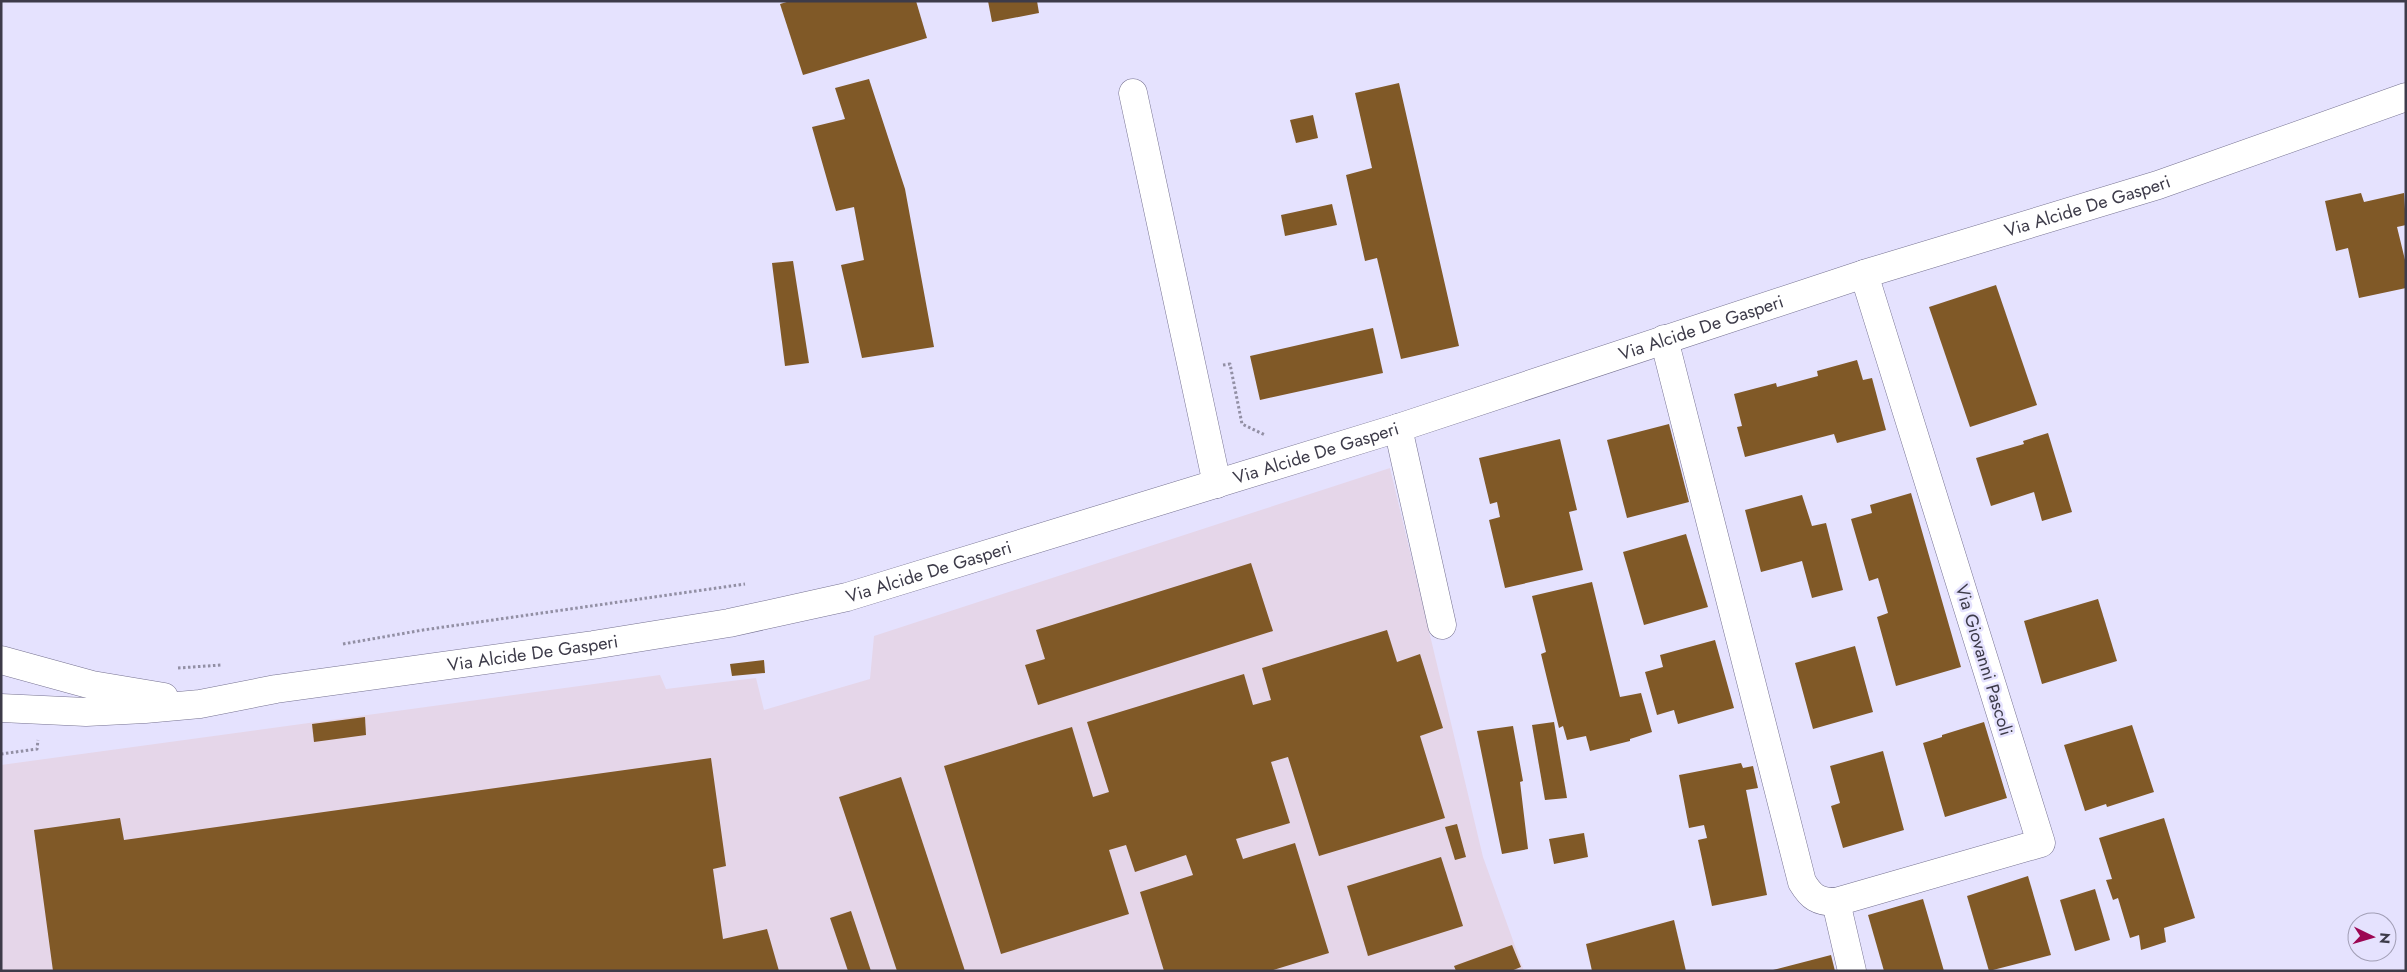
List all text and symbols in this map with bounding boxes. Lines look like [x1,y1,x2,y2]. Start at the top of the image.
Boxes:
street label: Via Alcide De Gasperi [2001,169,2174,244]
street label: Via Alcide De Gasperi [1615,288,1787,367]
street label: Via Alcide De Gasperi [1230,415,1402,491]
street label: Via Alcide De Gasperi [843,534,1015,610]
street label: Via Giovanni Pascoli [1949,581,2019,739]
street label: Via Alcide De Gasperi [446,628,620,678]
north arrow [2347,912,2397,962]
text: N [2375,932,2395,945]

